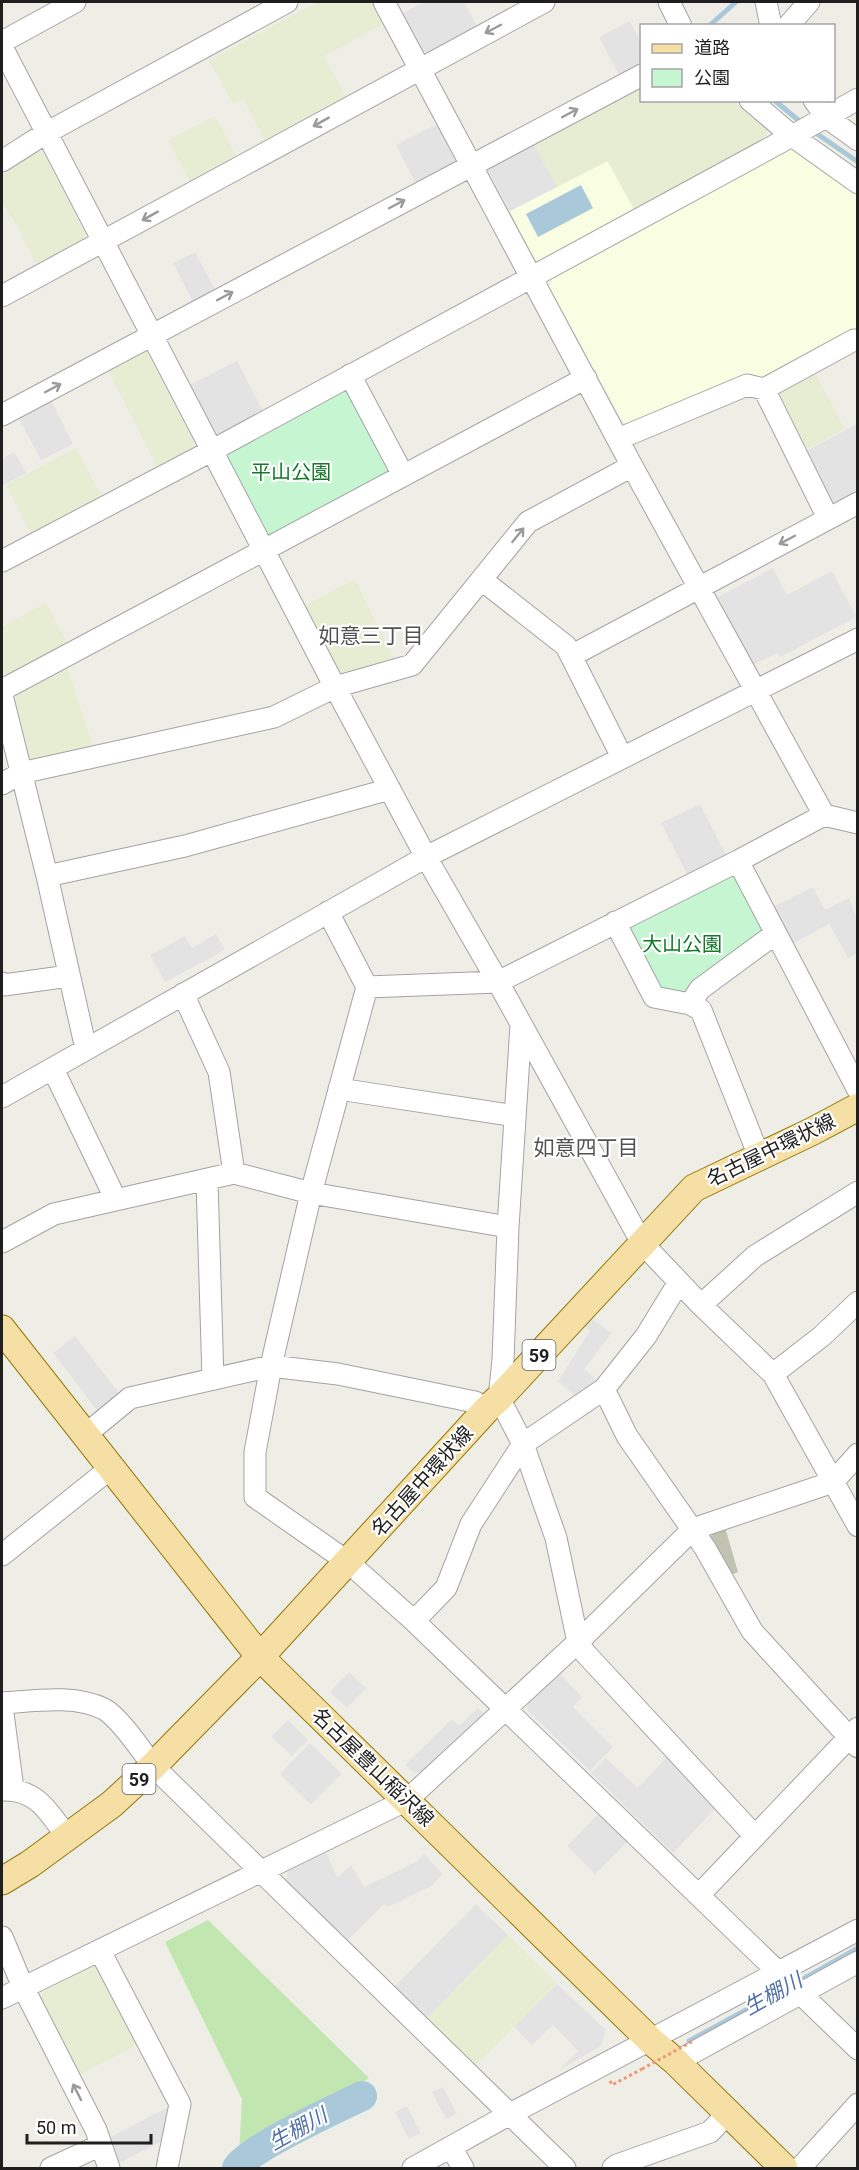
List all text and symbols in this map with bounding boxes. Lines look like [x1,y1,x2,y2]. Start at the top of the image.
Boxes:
one-way arrow [484,24,502,35]
legend [640,24,835,102]
text: 道路 [694,37,730,58]
text: 公園 [694,67,730,88]
one-way arrow [560,107,578,118]
one-way arrow [313,116,330,128]
one-way arrow [388,198,406,209]
one-way arrow [142,210,159,222]
one-way arrow [216,290,233,302]
one-way arrow [44,382,61,394]
park label: 平山公園 [251,460,331,484]
one-way arrow [511,527,524,543]
one-way arrow [779,535,797,546]
district label: 如意三丁目 [319,624,424,648]
park label: 大山公園 [642,932,722,956]
street label: 名古屋中環状線 [703,1109,839,1191]
district label: 如意四丁目 [534,1136,639,1160]
road number: 59 [522,1340,556,1370]
street label: 名古屋中環状線 [366,1421,478,1541]
street label: 名古屋豊山稲沢線 [307,1703,439,1831]
road number: 59 [122,1764,156,1794]
water label: 生棚川 [740,1967,808,2020]
one-way arrow [70,2083,82,2101]
water label: 生棚川 [265,2102,333,2155]
scale bar [27,2107,152,2145]
text: 50 m [36,2117,76,2138]

